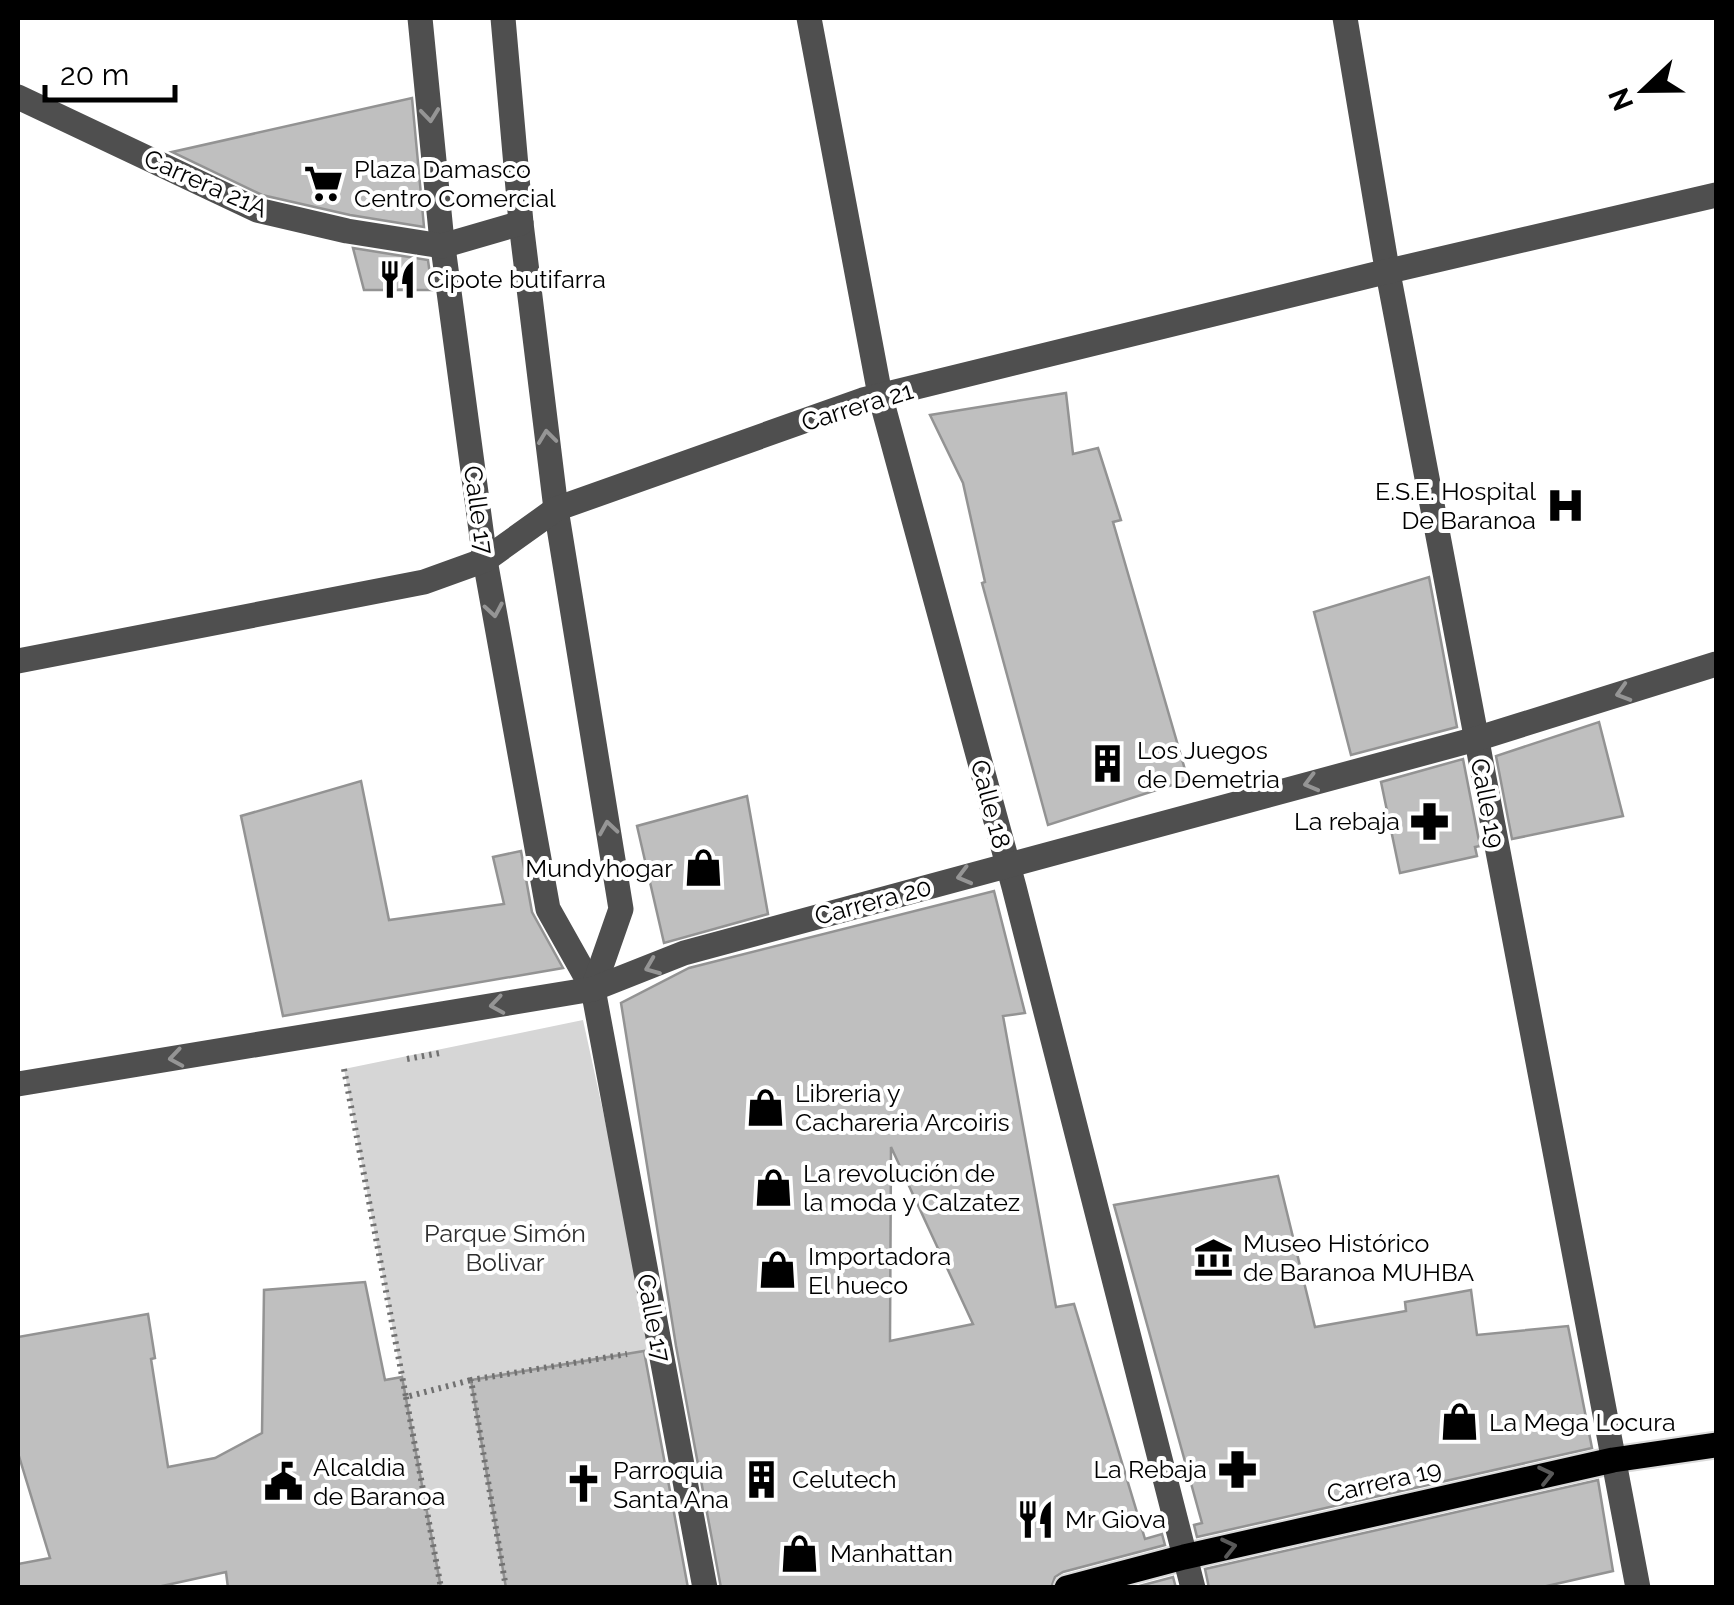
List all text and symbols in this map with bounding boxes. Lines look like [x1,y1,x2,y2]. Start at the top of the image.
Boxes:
scale bar [45,40,175,102]
north arrow [1594,40,1694,140]
text: 20 m [60,57,129,92]
text: N [1602,83,1641,115]
one-way arrow [418,107,440,123]
street label: Carrera 21A [140,142,272,224]
place label: Plaza Damasco Centro Comercial [354,154,556,213]
supermarket icon: Plaza Damasco Centro Comercial [303,162,345,204]
restaurant icon: Cipote butifarra [376,258,418,300]
place label: Cipote butifarra [427,264,606,294]
street label: Carrera 21 [798,375,917,437]
one-way arrow [537,429,558,445]
street label: Calle 17 [458,464,500,557]
place label: E.S.E. Hospital De Baranoa [1375,476,1536,535]
hospital icon: E.S.E. Hospital De Baranoa [1545,484,1587,526]
one-way arrow [483,601,504,618]
one-way arrow [1616,681,1633,702]
place label: Los Juegos de Demetria [1137,735,1280,794]
building icon: Los Juegos de Demetria [1086,743,1128,785]
street label: Calle 18 [965,756,1017,852]
street label: Calle 19 [1465,756,1511,850]
one-way arrow [1303,771,1320,792]
pharmacy icon: La rebaja [1409,800,1451,842]
place label: La rebaja [1294,806,1400,836]
one-way arrow [598,819,619,836]
shop icon: Mundyhogar [682,847,724,889]
place label: Mundyhogar [525,853,673,883]
one-way arrow [955,865,973,886]
street label: Carrera 20 [811,871,935,931]
one-way arrow [644,955,661,975]
one-way arrow [489,994,505,1015]
one-way arrow [168,1047,184,1068]
place label: Libreria y Cachareria Arcoiris [795,1078,1010,1137]
shop icon: Libreria y Cachareria Arcoiris [744,1086,786,1128]
place label: La revolución de la moda y Calzatez [803,1158,1020,1217]
shop icon: La revolución de la moda y Calzatez [752,1166,794,1208]
park label: Parque Simón Bolivar [424,1218,586,1277]
place label: Museo Histórico de Baranoa MUHBA [1243,1228,1474,1287]
museum icon: Museo Histórico de Baranoa MUHBA [1192,1236,1234,1278]
place label: Importadora El hueco [808,1241,951,1300]
shop icon: Importadora El hueco [757,1249,799,1291]
street label: Calle 17 [631,1271,677,1365]
shop icon: La Mega Locura [1438,1401,1480,1443]
place label: La Mega Locura [1489,1407,1676,1437]
pharmacy icon: La Rebaja [1216,1448,1258,1490]
place label: Alcaldia de Baranoa [313,1452,445,1511]
street label: Carrera 19 [1324,1453,1444,1509]
place label: La Rebaja [1094,1454,1207,1484]
place label: Parroquia Santa Ana [613,1455,729,1514]
building icon: Celutech [741,1458,783,1500]
public building icon: Alcaldia de Baranoa [262,1460,304,1502]
church icon: Parroquia Santa Ana [562,1463,604,1505]
place label: Celutech [792,1464,897,1494]
one-way arrow [1538,1466,1555,1487]
restaurant icon: Mr Giova [1014,1498,1056,1540]
place label: Mr Giova [1065,1504,1166,1534]
shop icon: Manhattan [779,1532,821,1574]
place label: Manhattan [830,1538,953,1568]
one-way arrow [1220,1538,1237,1559]

